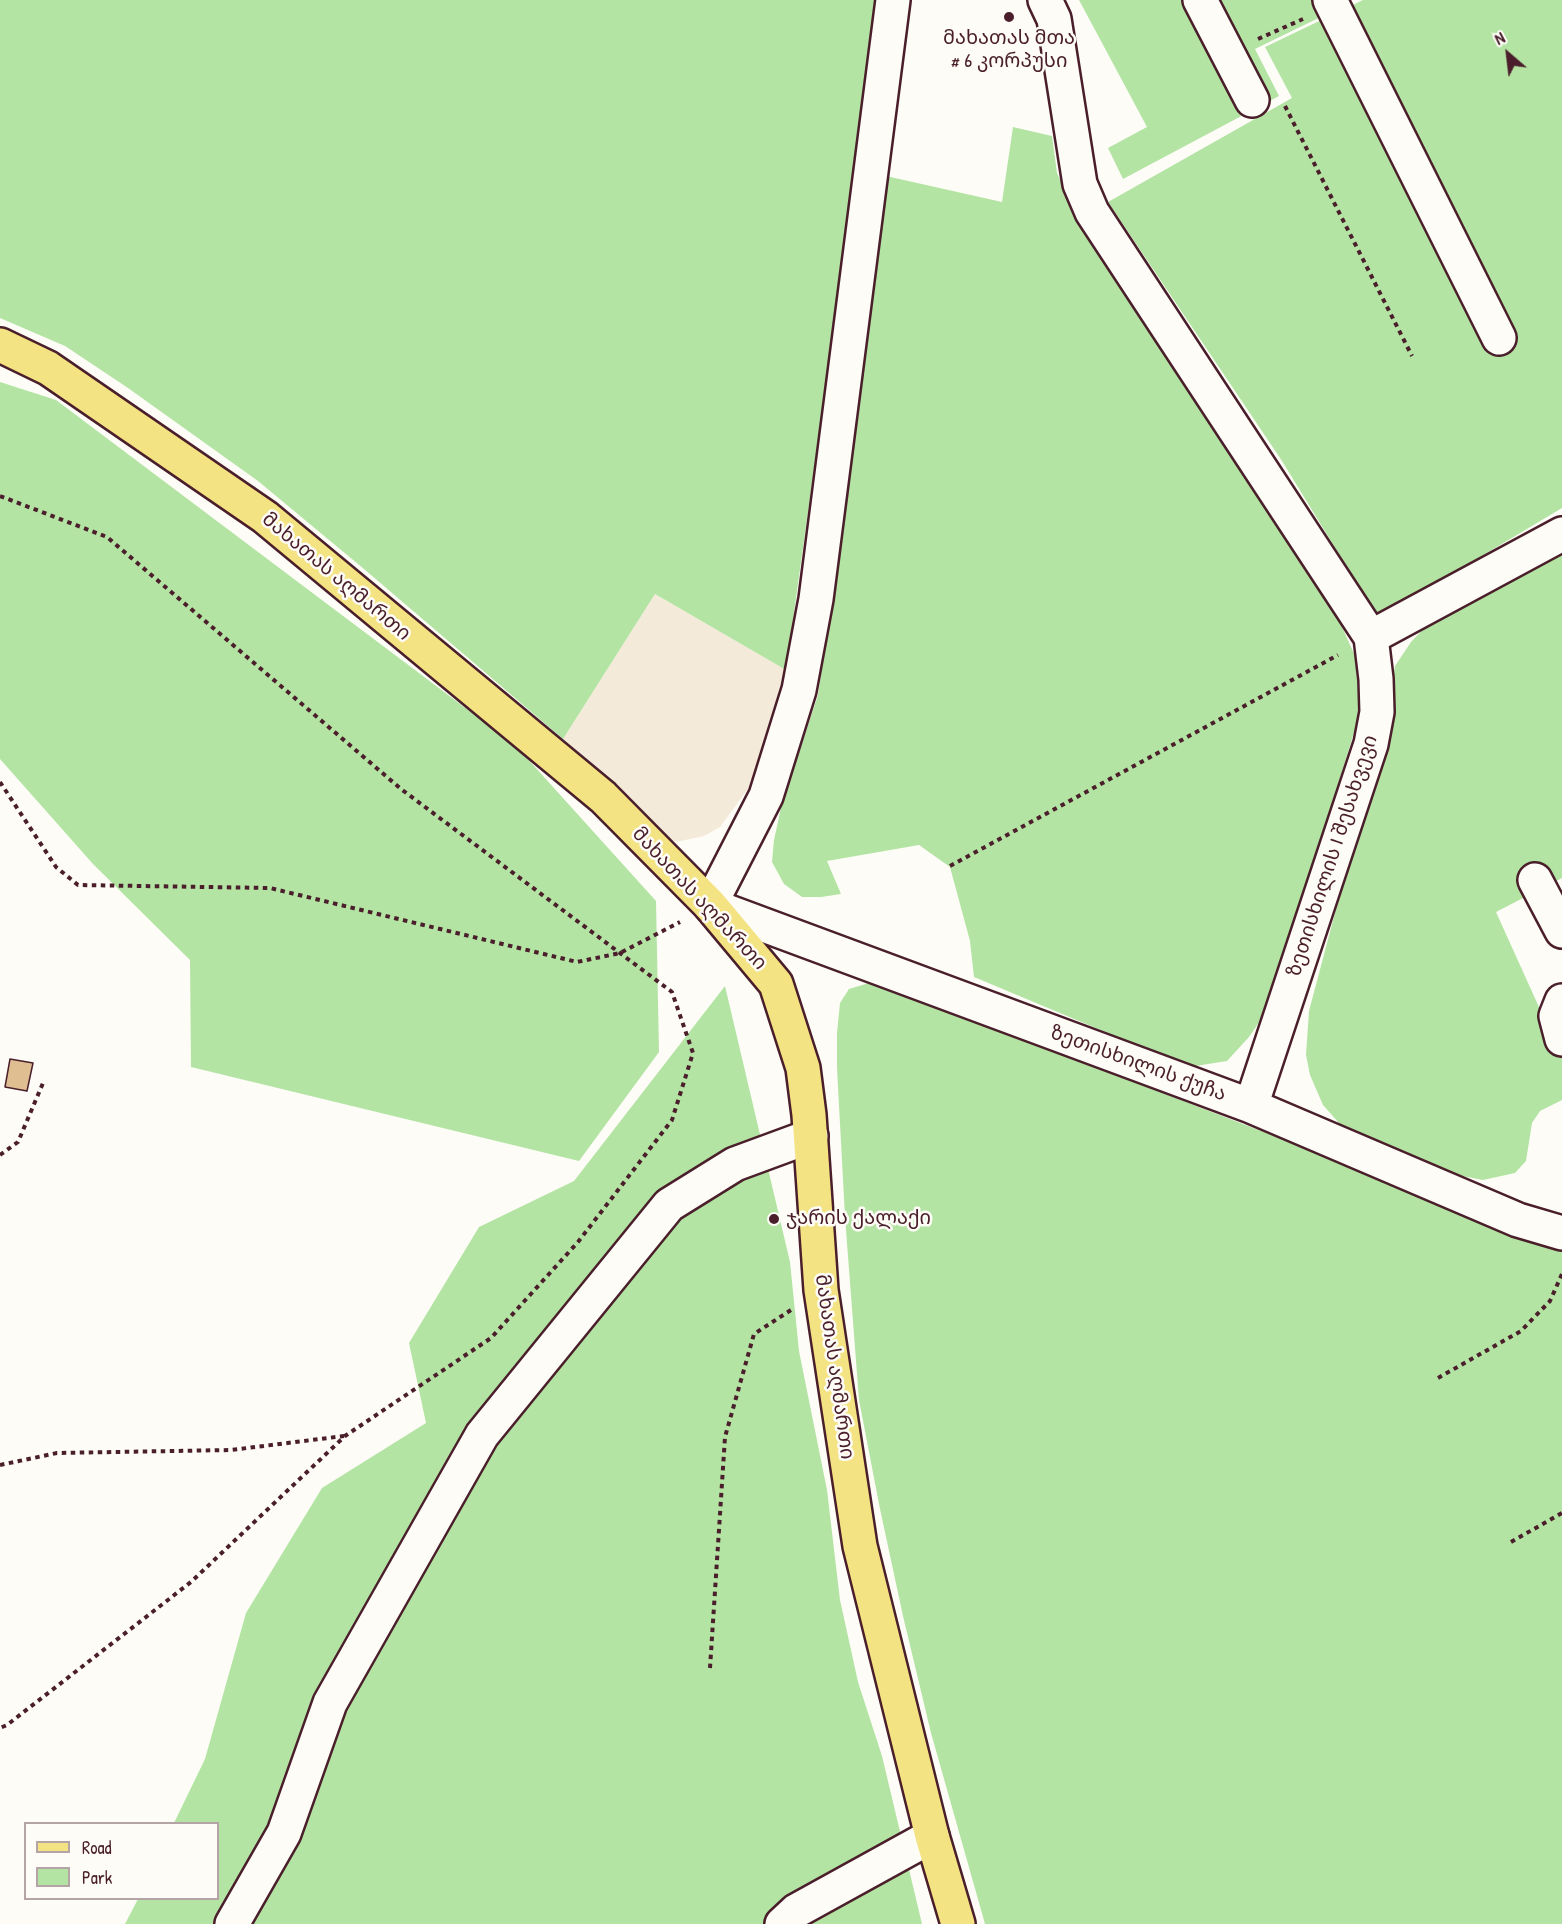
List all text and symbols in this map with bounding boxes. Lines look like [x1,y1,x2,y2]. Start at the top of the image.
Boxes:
marker: მახათას მთა # 6 კორპუსი [1002,10,1016,24]
north arrow [1478,24,1538,84]
text: N [1491,26,1508,50]
place label: მახათას მთა # 6 კორპუსი [943,27,1075,74]
street label: მახათას აღმართი [257,508,415,646]
street label: ზეთისხილის I შესახვევი [1283,732,1383,980]
street label: მახათას აღმართი [627,823,771,975]
street label: ზეთისხილის ქუჩა [1047,1021,1229,1107]
place label: ჯარის ქალაქი [786,1207,931,1231]
marker: ჯარის ქალაქი [767,1212,781,1226]
street label: მახათას აღმართი [809,1273,859,1461]
legend [24,1822,219,1900]
text: Road [82,1835,112,1860]
text: Park [82,1865,112,1890]

